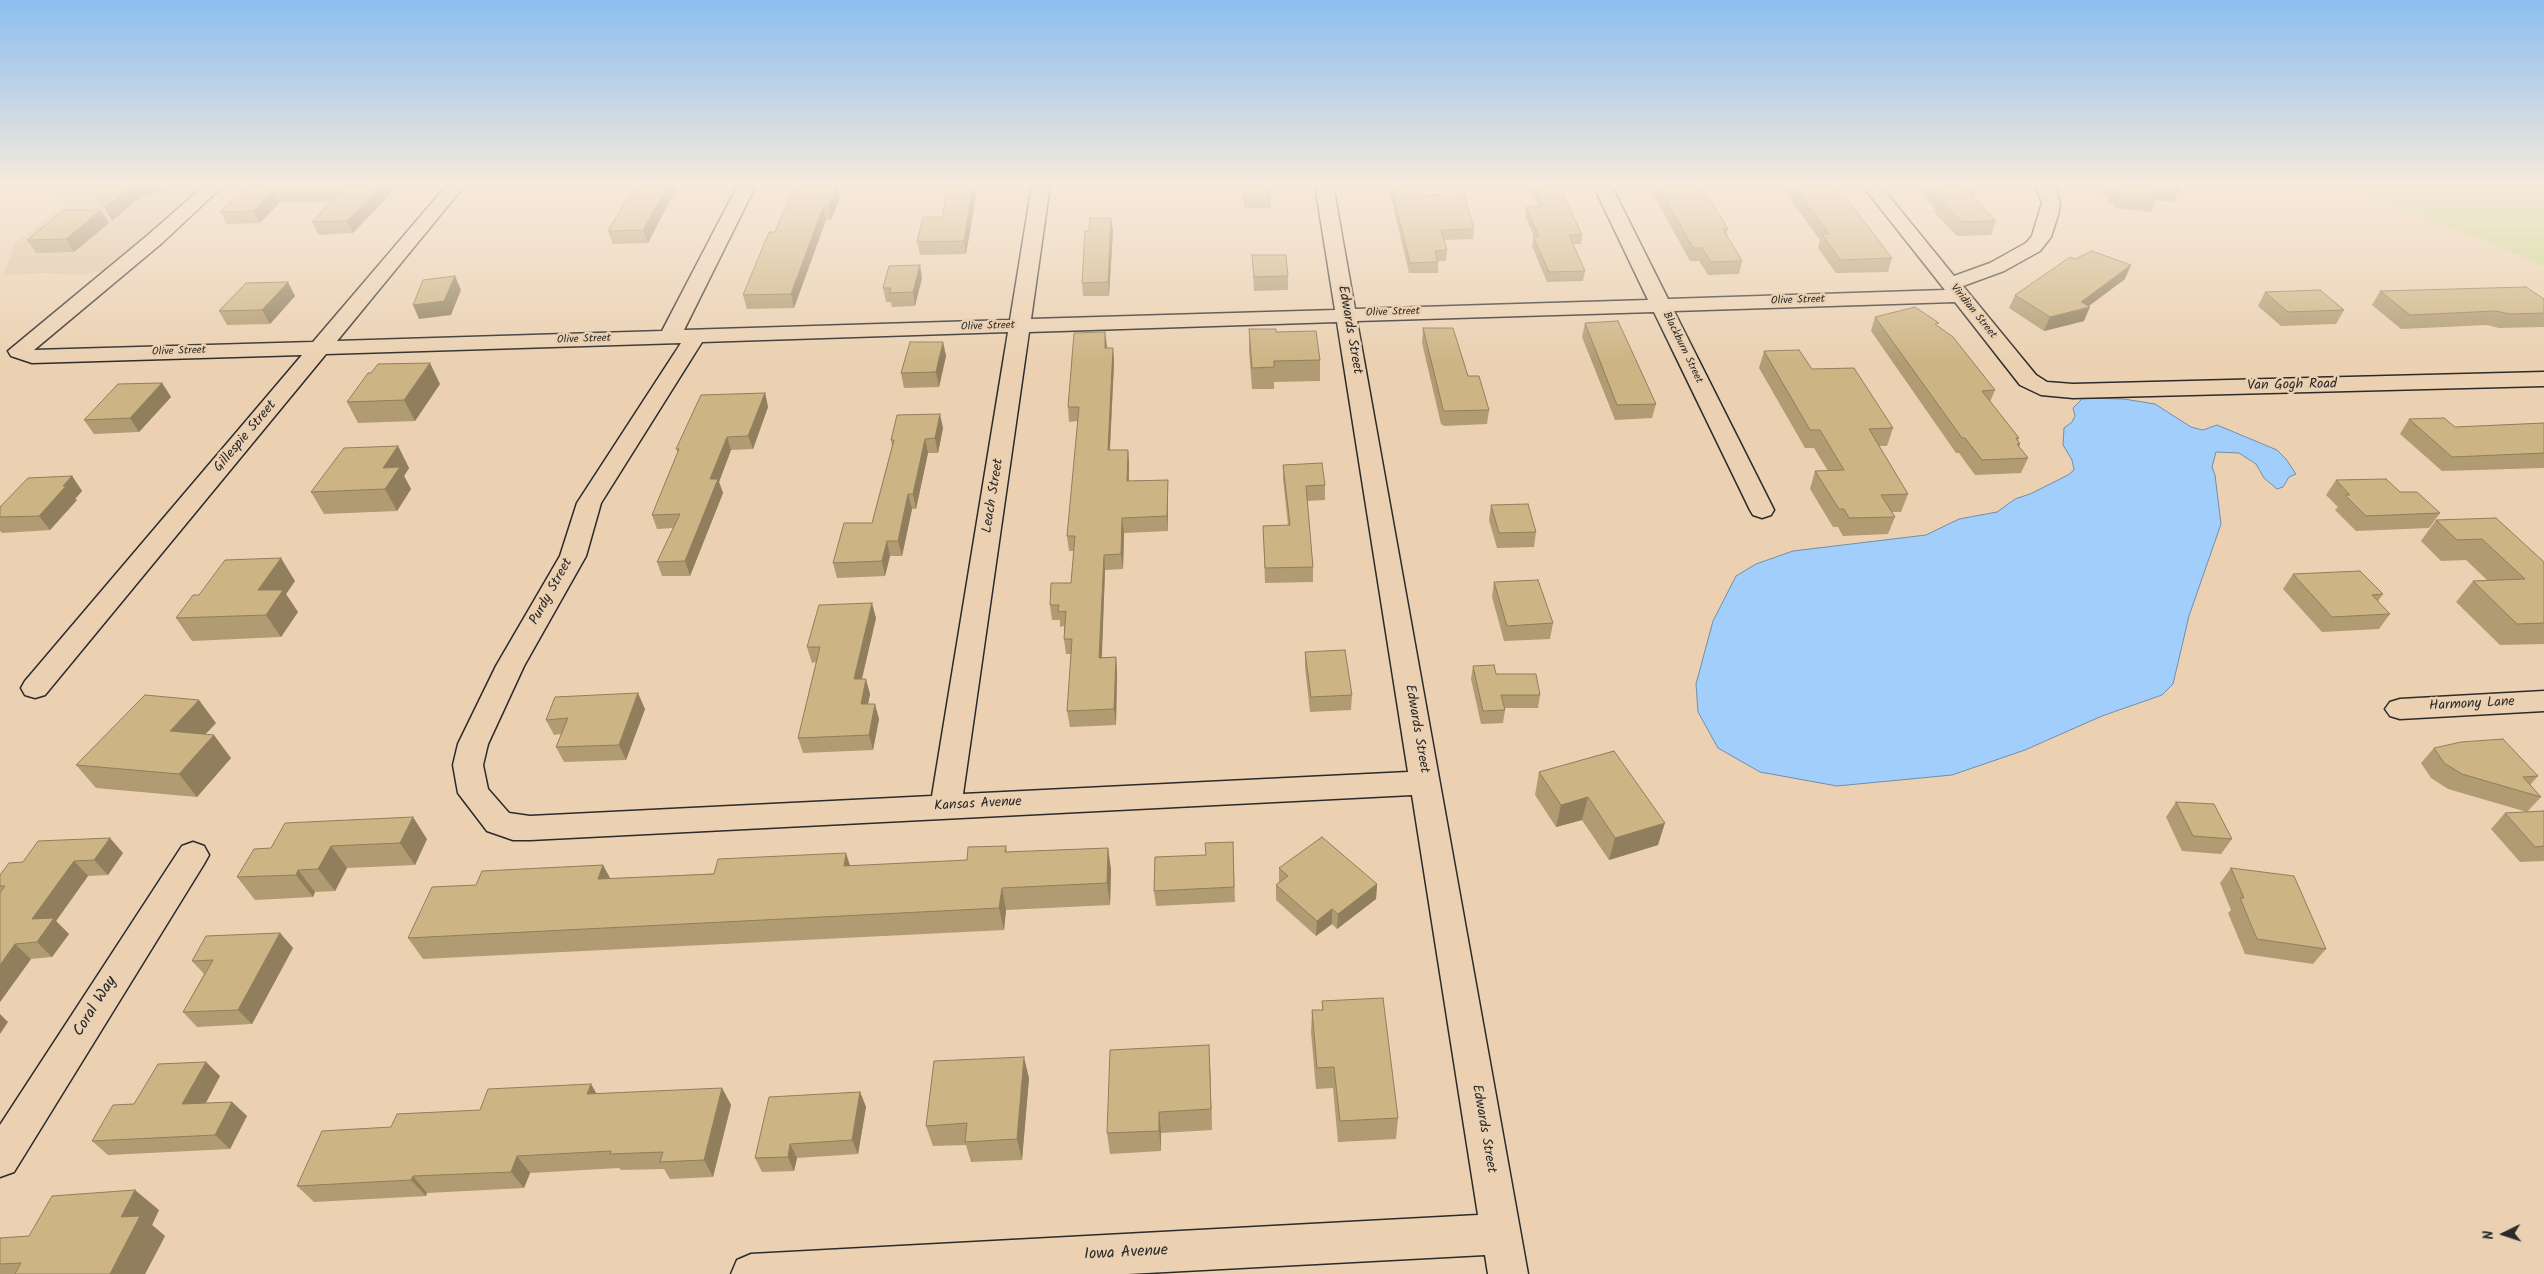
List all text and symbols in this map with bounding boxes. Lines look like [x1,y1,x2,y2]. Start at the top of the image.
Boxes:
street label: Viridian Street [1947,282,1999,342]
street label: Edwards Street [1333,284,1365,376]
street label: Olive Street [1771,293,1825,309]
street label: Olive Street [1366,305,1420,321]
street label: Blackburn Street [1659,310,1705,386]
street label: Olive Street [961,319,1015,335]
street label: Olive Street [557,332,611,348]
street label: Olive Street [152,344,206,360]
street label: Van Gogh Road [2247,377,2337,395]
street label: Gillespie Street [211,398,281,476]
street label: Leach Street [980,457,1008,535]
street label: Purdy Street [527,556,577,628]
street label: Edwards Street [1400,683,1432,775]
street label: Harmony Lane [2429,694,2515,716]
street label: Kansas Avenue [934,794,1022,816]
street label: Coral Way [70,973,122,1041]
street label: Edwards Street [1467,1083,1499,1175]
north arrow [2479,1209,2529,1259]
text: N [2478,1230,2500,1240]
street label: Iowa Avenue [1084,1242,1168,1266]

